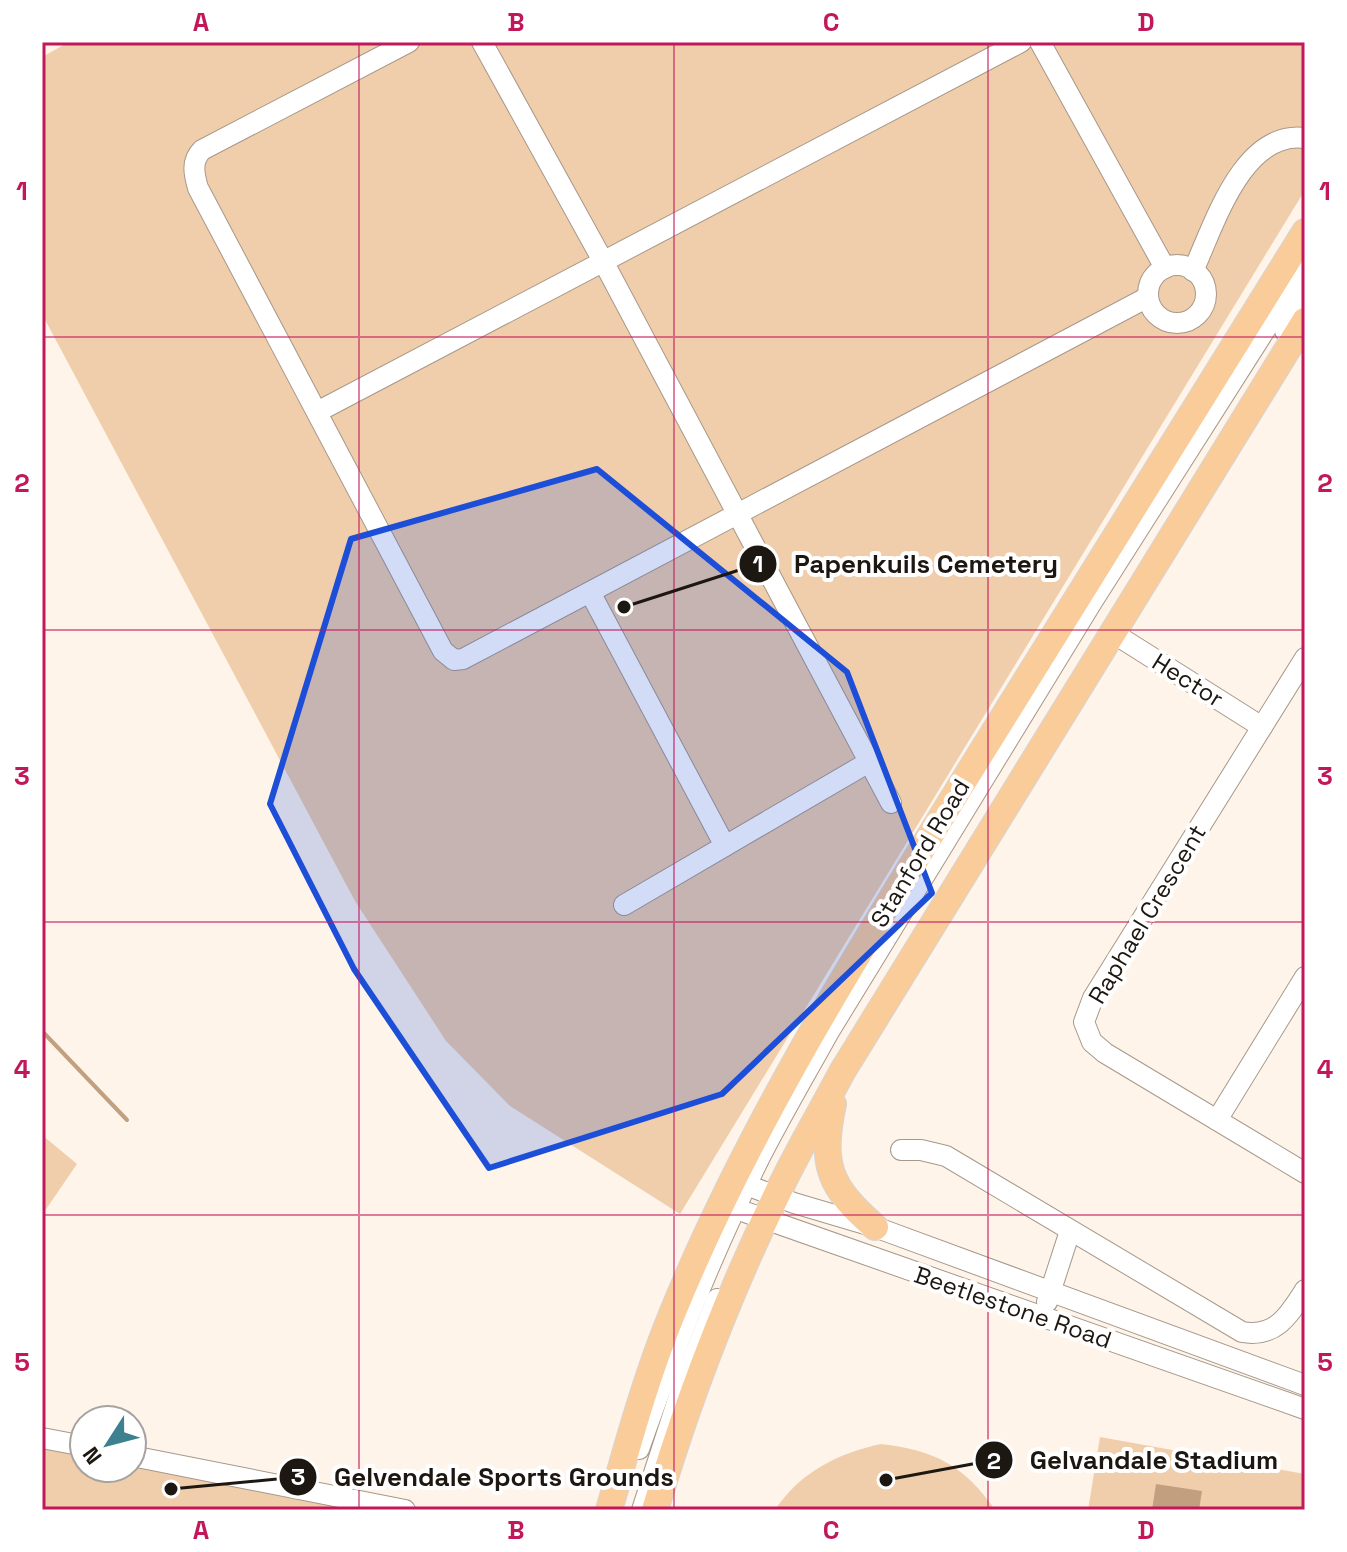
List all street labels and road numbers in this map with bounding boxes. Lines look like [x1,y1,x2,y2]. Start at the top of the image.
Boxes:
street label: Hector [1147,646,1229,714]
street label: Stanford Road [863,773,977,933]
street label: Raphael Crescent [1081,819,1213,1009]
street label: Beetlestone Road [910,1259,1116,1355]

